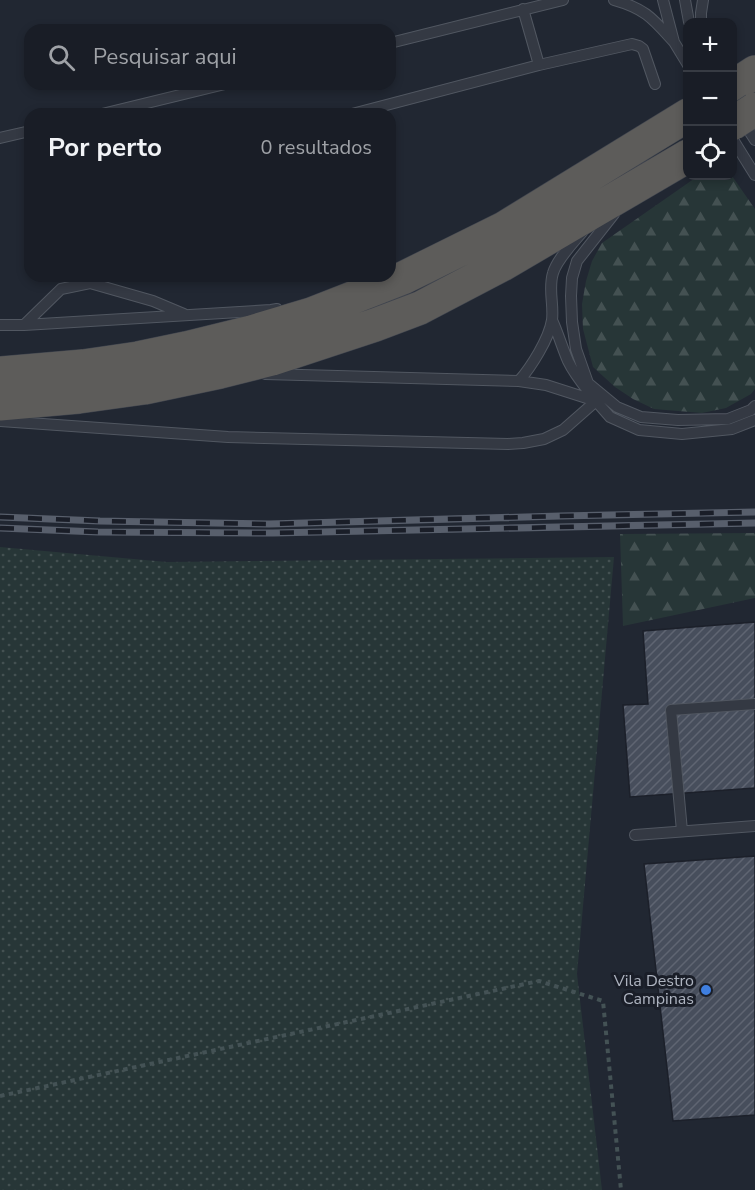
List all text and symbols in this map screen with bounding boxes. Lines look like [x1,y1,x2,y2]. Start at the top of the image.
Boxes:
map controls [683,18,737,180]
button: + [683,18,737,72]
search box [24,24,396,90]
icon: search [45,41,78,74]
text: Pesquisar aqui [93,42,237,72]
button: − [683,72,737,126]
button: locate [683,126,737,180]
text: Por perto [48,130,162,165]
text: 0 resultados [261,134,372,161]
place label: Vila Destro Campinas [613,970,694,1010]
marker: Vila Destro Campinas [699,983,713,997]

